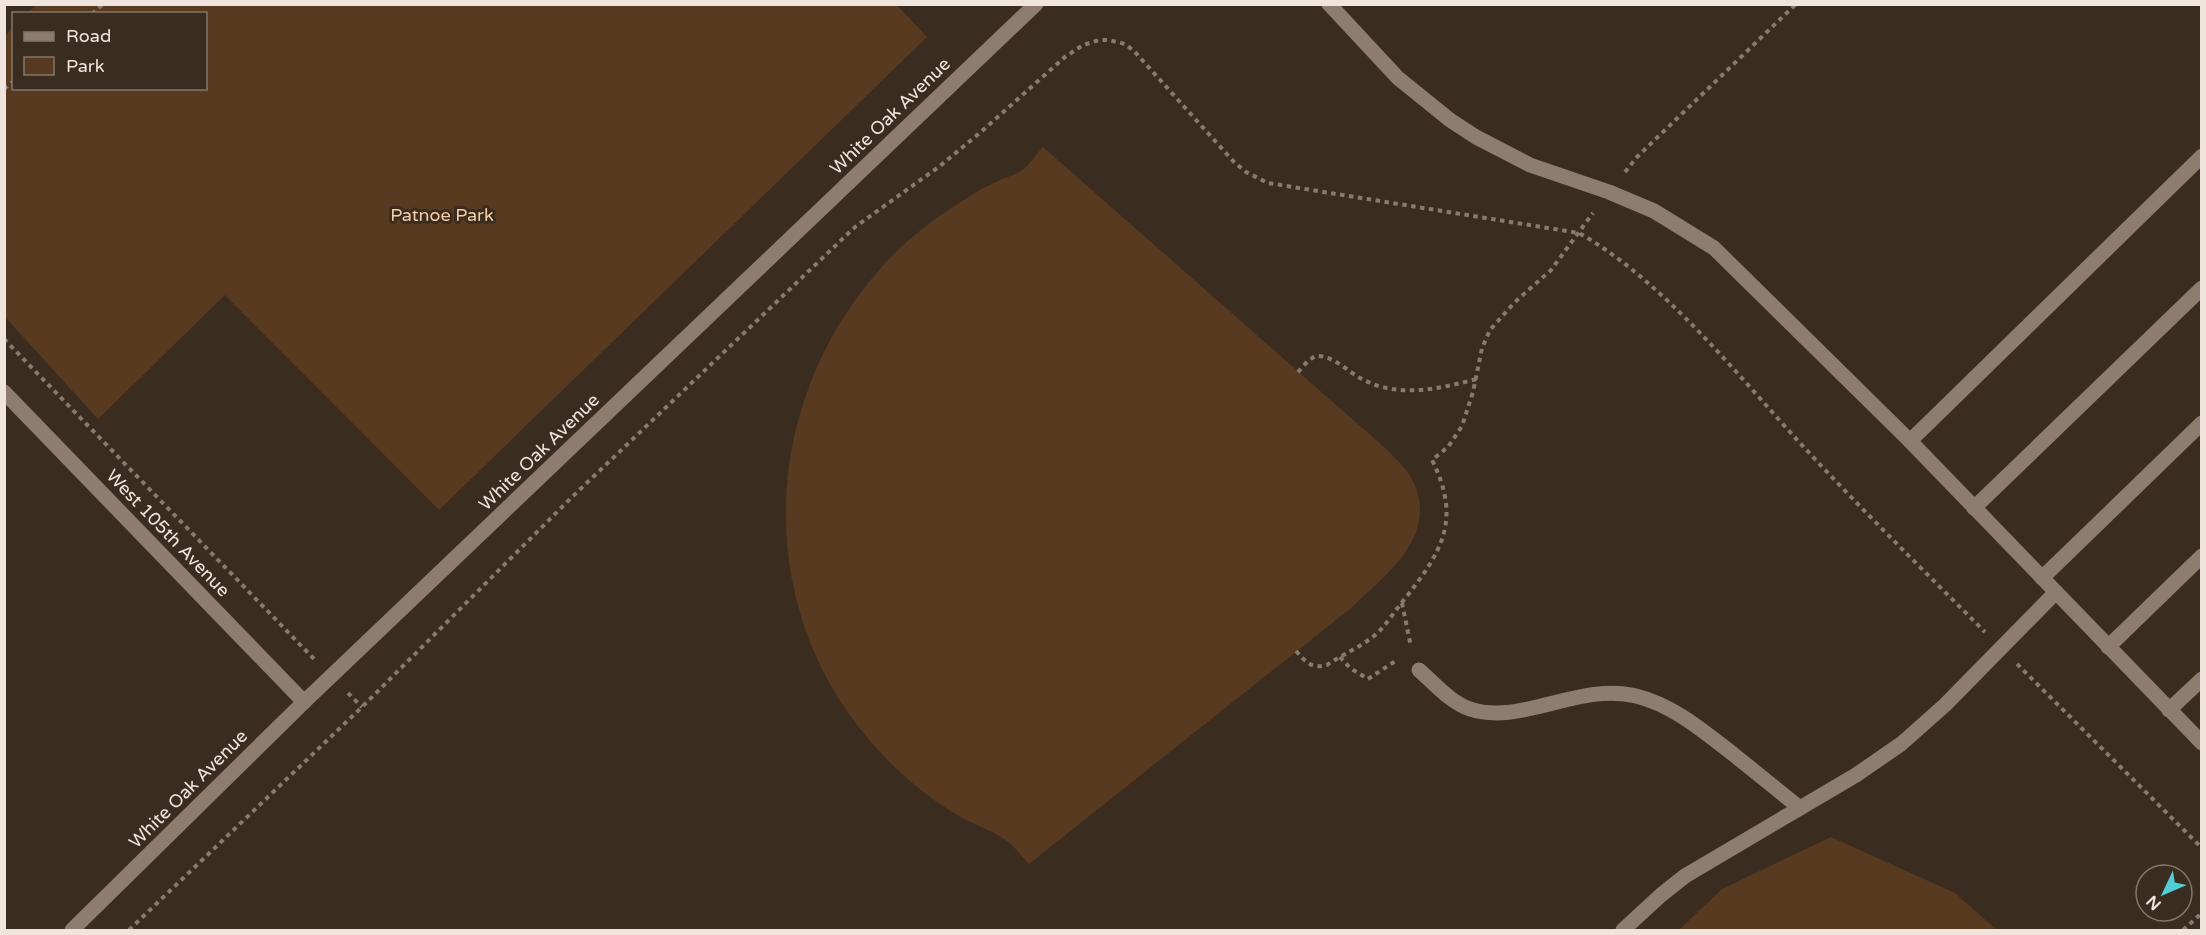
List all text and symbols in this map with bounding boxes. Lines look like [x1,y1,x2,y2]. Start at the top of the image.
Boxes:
legend [12,12,207,90]
text: Road [66,25,111,47]
street label: White Oak Avenue [825,53,955,179]
text: Park [66,55,105,77]
park label: Patnoe Park [390,204,494,226]
street label: White Oak Avenue [474,389,604,515]
street label: West 105th Avenue [102,465,234,601]
street label: White Oak Avenue [124,725,252,853]
north arrow [2134,863,2194,923]
text: N [2142,891,2166,914]

